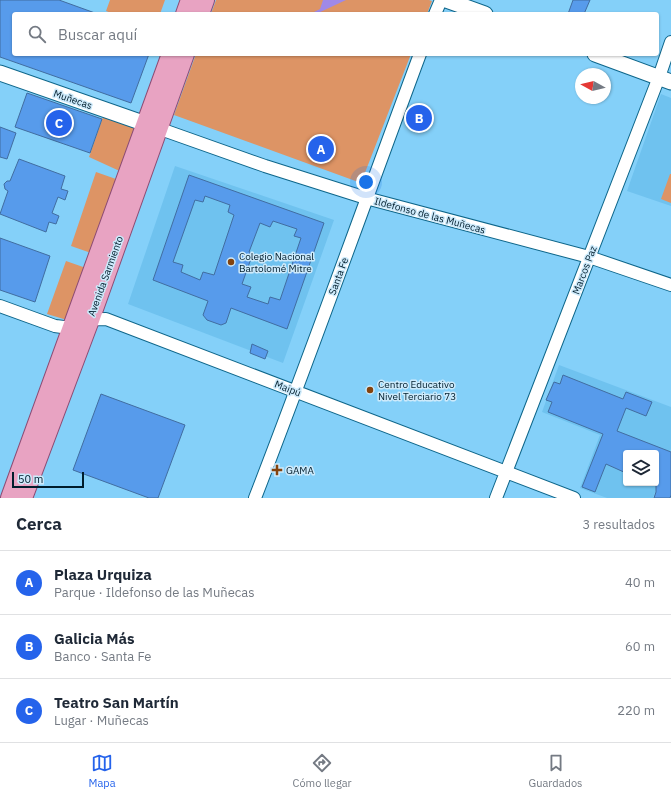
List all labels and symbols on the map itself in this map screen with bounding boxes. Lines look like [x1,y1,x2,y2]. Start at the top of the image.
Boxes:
north arrow [575,68,611,104]
street label: Muñecas [52,87,94,112]
pin: B [406,103,432,133]
pin: C [46,108,72,138]
pin: A [308,134,334,164]
your location [356,172,376,192]
street label: Ildefonso de las Muñecas [373,194,487,237]
street label: Avenida Sarmiento [85,234,126,318]
street label: Marcos Paz [569,244,600,296]
place label: Colegio Nacional Bartolomé Mitre [239,250,314,275]
street label: Santa Fe [326,255,351,297]
marker: Colegio Nacional Bartolomé Mitre [226,257,236,267]
street label: Maipú [273,377,303,399]
place label: Centro Educativo Nivel Terciario 73 [378,378,456,403]
marker: Centro Educativo Nivel Terciario 73 [365,385,375,395]
marker: GAMA [271,464,283,476]
place label: GAMA [286,464,314,477]
scale bar [12,470,84,489]

